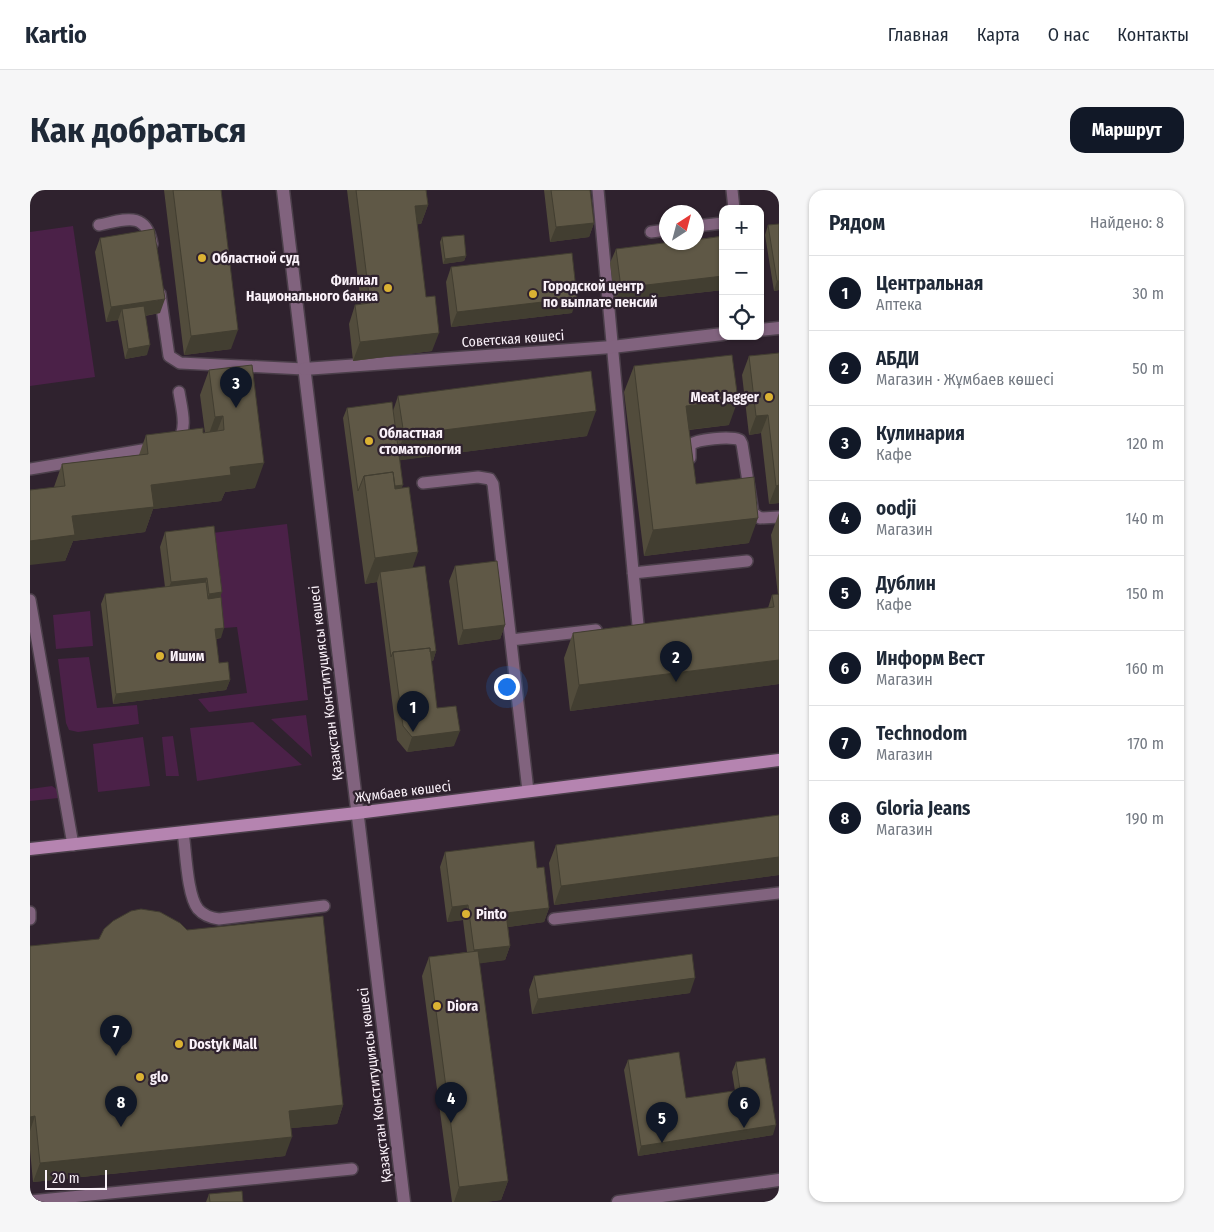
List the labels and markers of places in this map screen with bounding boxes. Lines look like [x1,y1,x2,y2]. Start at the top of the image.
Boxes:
place label: Областной суд [212,250,299,267]
marker: Областной суд [196,252,208,264]
place label: Филиал Национального банка [246,272,378,305]
place label: Городской центр по выплате пенсий [543,278,658,311]
marker: Филиал Национального банка [382,282,394,294]
marker: Городской центр по выплате пенсий [527,288,539,300]
pin: 3 [220,367,252,408]
place label: Meat Jagger [690,389,760,406]
marker: Meat Jagger [763,391,775,403]
place label: Областная стоматология [379,425,461,458]
marker: Областная стоматология [363,435,375,447]
pin: 2 [660,641,692,682]
place label: Ишим [170,648,205,665]
marker: Ишим [154,650,166,662]
pin: 1 [397,691,429,732]
place label: Pinto [476,906,507,923]
marker: Pinto [460,908,472,920]
place label: Diora [447,998,478,1015]
marker: Diora [431,1000,443,1012]
pin: 7 [100,1015,132,1056]
place label: Dostyk Mall [189,1036,257,1053]
marker: Dostyk Mall [173,1038,185,1050]
place label: glo [150,1069,169,1086]
marker: glo [134,1071,146,1083]
pin: 4 [435,1082,467,1123]
pin: 8 [105,1086,137,1127]
pin: 6 [728,1087,760,1128]
pin: 5 [646,1102,678,1143]

